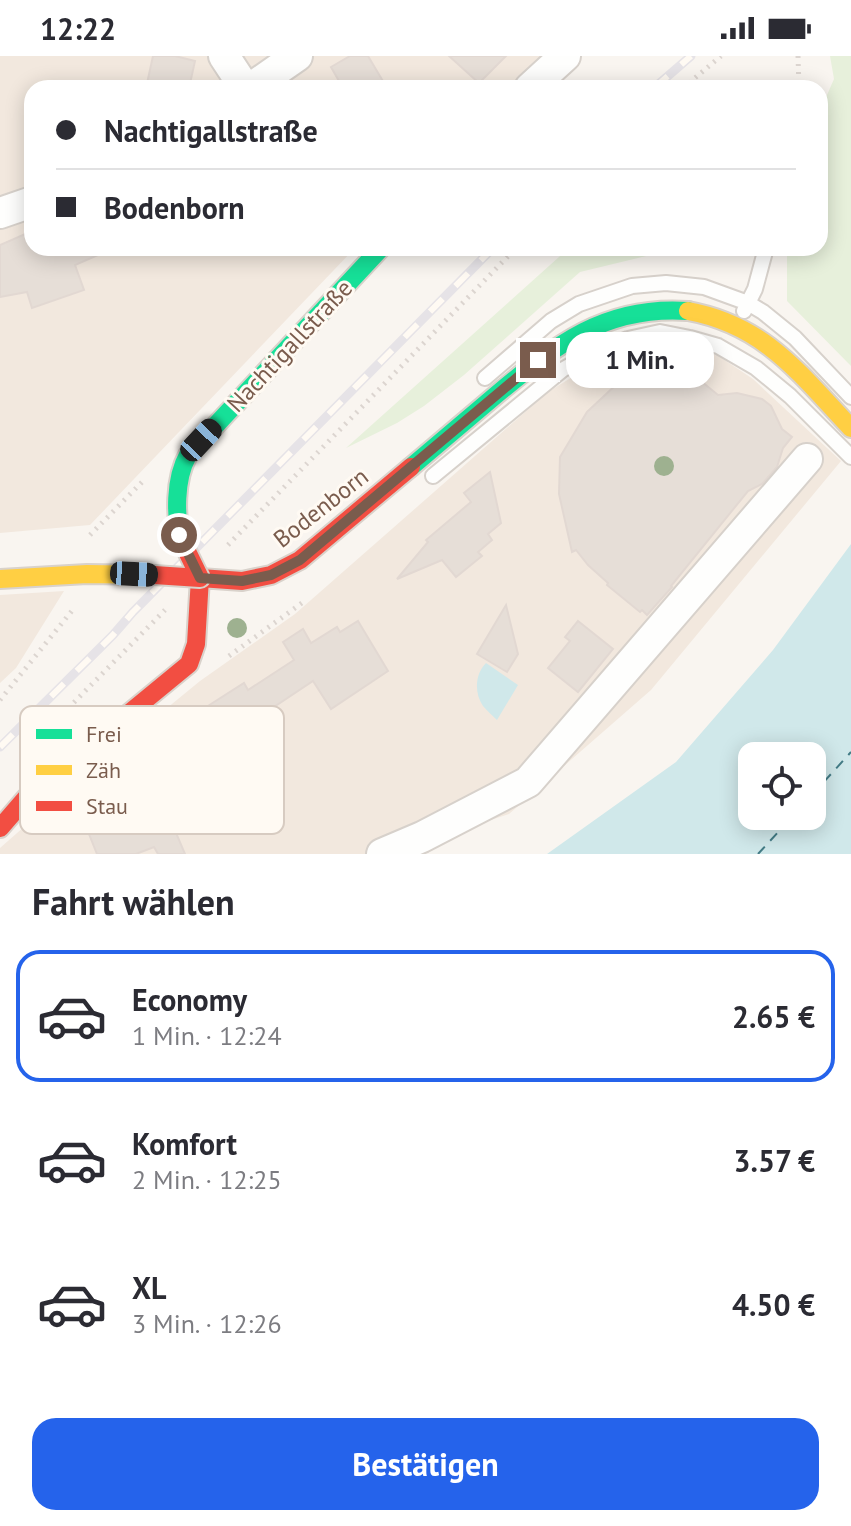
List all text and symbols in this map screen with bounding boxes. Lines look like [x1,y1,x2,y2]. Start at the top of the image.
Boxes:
text: 12:22 [40,9,116,48]
text: Nachtigallstraße [104,111,318,150]
text: Bodenborn [104,188,245,227]
street label: Nachtigallstraße [220,273,359,418]
callout: 1 Min. [566,332,714,388]
route end [520,342,556,378]
text: 1 Min. [605,343,675,376]
car [176,414,226,466]
street label: Bodenborn [267,461,374,554]
route start [161,517,197,553]
car [109,561,159,587]
legend [20,706,284,834]
text: Frei [86,720,122,748]
map controls [738,742,826,830]
button: locate [738,742,826,830]
text: Zäh [86,756,121,784]
text: Stau [86,792,128,820]
text: Fahrt wählen [32,878,235,925]
icon: car [36,980,108,1052]
text: Economy [132,980,247,1019]
text: 2.65 € [732,997,815,1036]
text: 1 Min. · 12:24 [132,1019,282,1052]
icon: car [36,1124,108,1196]
text: Komfort [132,1124,237,1163]
text: 3.57 € [734,1141,815,1180]
text: 2 Min. · 12:25 [132,1163,282,1196]
icon: car [36,1268,108,1340]
text: XL [132,1268,166,1307]
text: 4.50 € [732,1285,815,1324]
text: 3 Min. · 12:26 [132,1307,282,1340]
button: Bestätigen [32,1418,819,1510]

